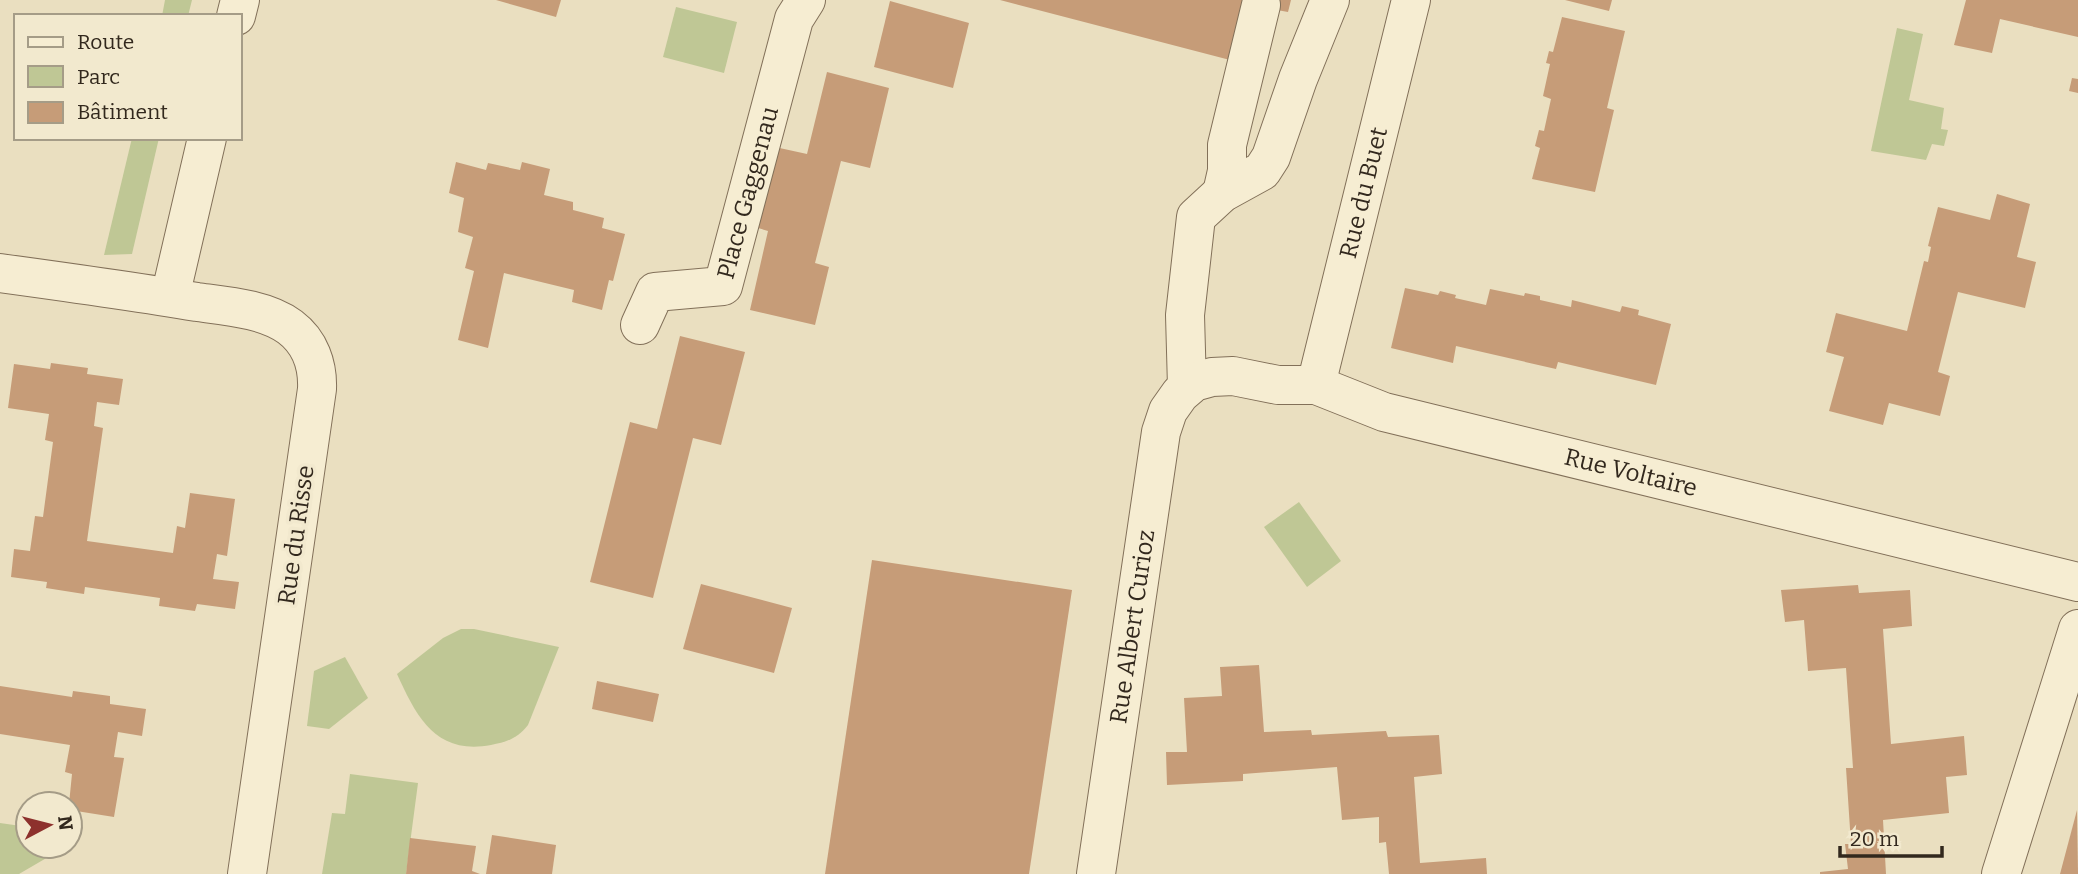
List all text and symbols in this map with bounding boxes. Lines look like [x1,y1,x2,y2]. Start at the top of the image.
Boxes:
legend [14,14,242,140]
text: Route [77,29,134,55]
text: Parc [77,64,120,90]
text: Bâtiment [77,99,168,125]
street label: Place Gaggenau [712,103,784,282]
street label: Rue du Buet [1334,124,1393,261]
street label: Rue Voltaire [1562,443,1700,502]
street label: Rue du Risse [272,463,320,607]
street label: Rue Albert Curioz [1104,528,1160,725]
north arrow [14,790,84,860]
text: N [53,814,78,832]
scale bar [1840,814,1941,858]
text: 20 m [1850,826,1899,852]

